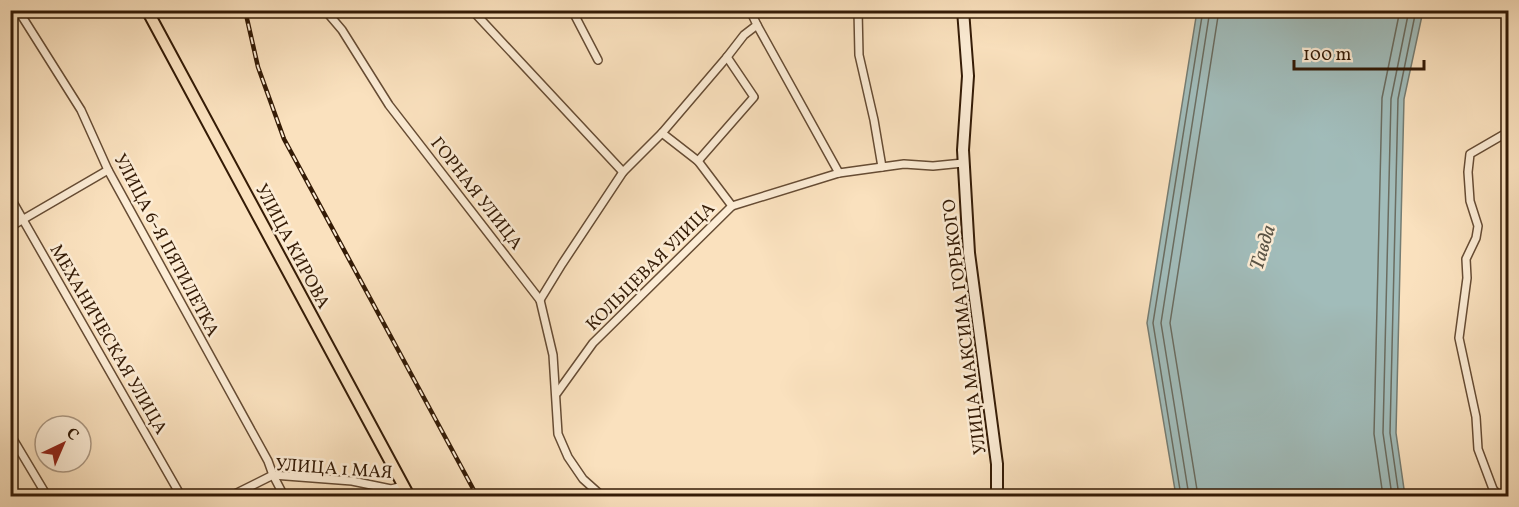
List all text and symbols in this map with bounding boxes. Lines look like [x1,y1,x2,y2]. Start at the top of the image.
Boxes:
scale bar [1294,33,1424,71]
text: 100 m [1303,43,1352,68]
street label: ГОРНАЯ УЛИЦА [424,132,528,256]
street label: УЛИЦА 6-Я ПЯТИЛЕТКА [107,150,225,342]
street label: УЛИЦА КИРОВА [248,180,335,314]
street label: КОЛЬЦЕВАЯ УЛИЦА [581,197,721,337]
street label: УЛИЦА МАКСИМА ГОРЬКОГО [937,198,994,456]
water label: Тавда [1244,222,1284,274]
street label: МЕХАНИЧЕСКАЯ УЛИЦА [46,240,172,438]
north arrow [33,414,93,474]
street label: УЛИЦА 1 МАЯ [274,453,393,486]

